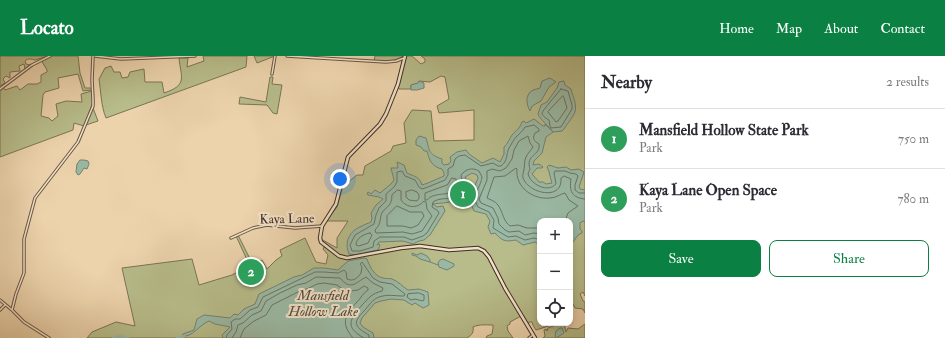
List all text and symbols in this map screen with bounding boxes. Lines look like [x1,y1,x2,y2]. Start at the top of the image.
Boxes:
text: Locato [20,16,74,40]
text: Home [719,20,754,37]
text: Map [776,20,802,37]
text: About [824,20,858,37]
text: Contact [880,20,925,37]
text: Nearby [601,72,652,93]
text: 2 results [886,74,929,90]
text: Mansfield Hollow State Park [639,121,809,140]
text: 1 [612,131,616,147]
text: 750 m [898,131,929,147]
text: Park [639,140,663,156]
your location [330,169,350,189]
pin: 1 [450,179,476,209]
text: Kaya Lane Open Space [639,181,777,200]
text: 2 [611,191,617,207]
text: 780 m [897,191,929,207]
text: Park [639,200,663,216]
street label: Kaya Lane [259,211,315,228]
map controls [537,218,573,326]
button: + [537,218,573,254]
button: Save [601,240,761,277]
button: Share [769,240,929,277]
button: − [537,254,573,290]
pin: 2 [238,257,264,287]
water label: Mansfield Hollow Lake [287,287,358,320]
button: locate [537,290,573,326]

